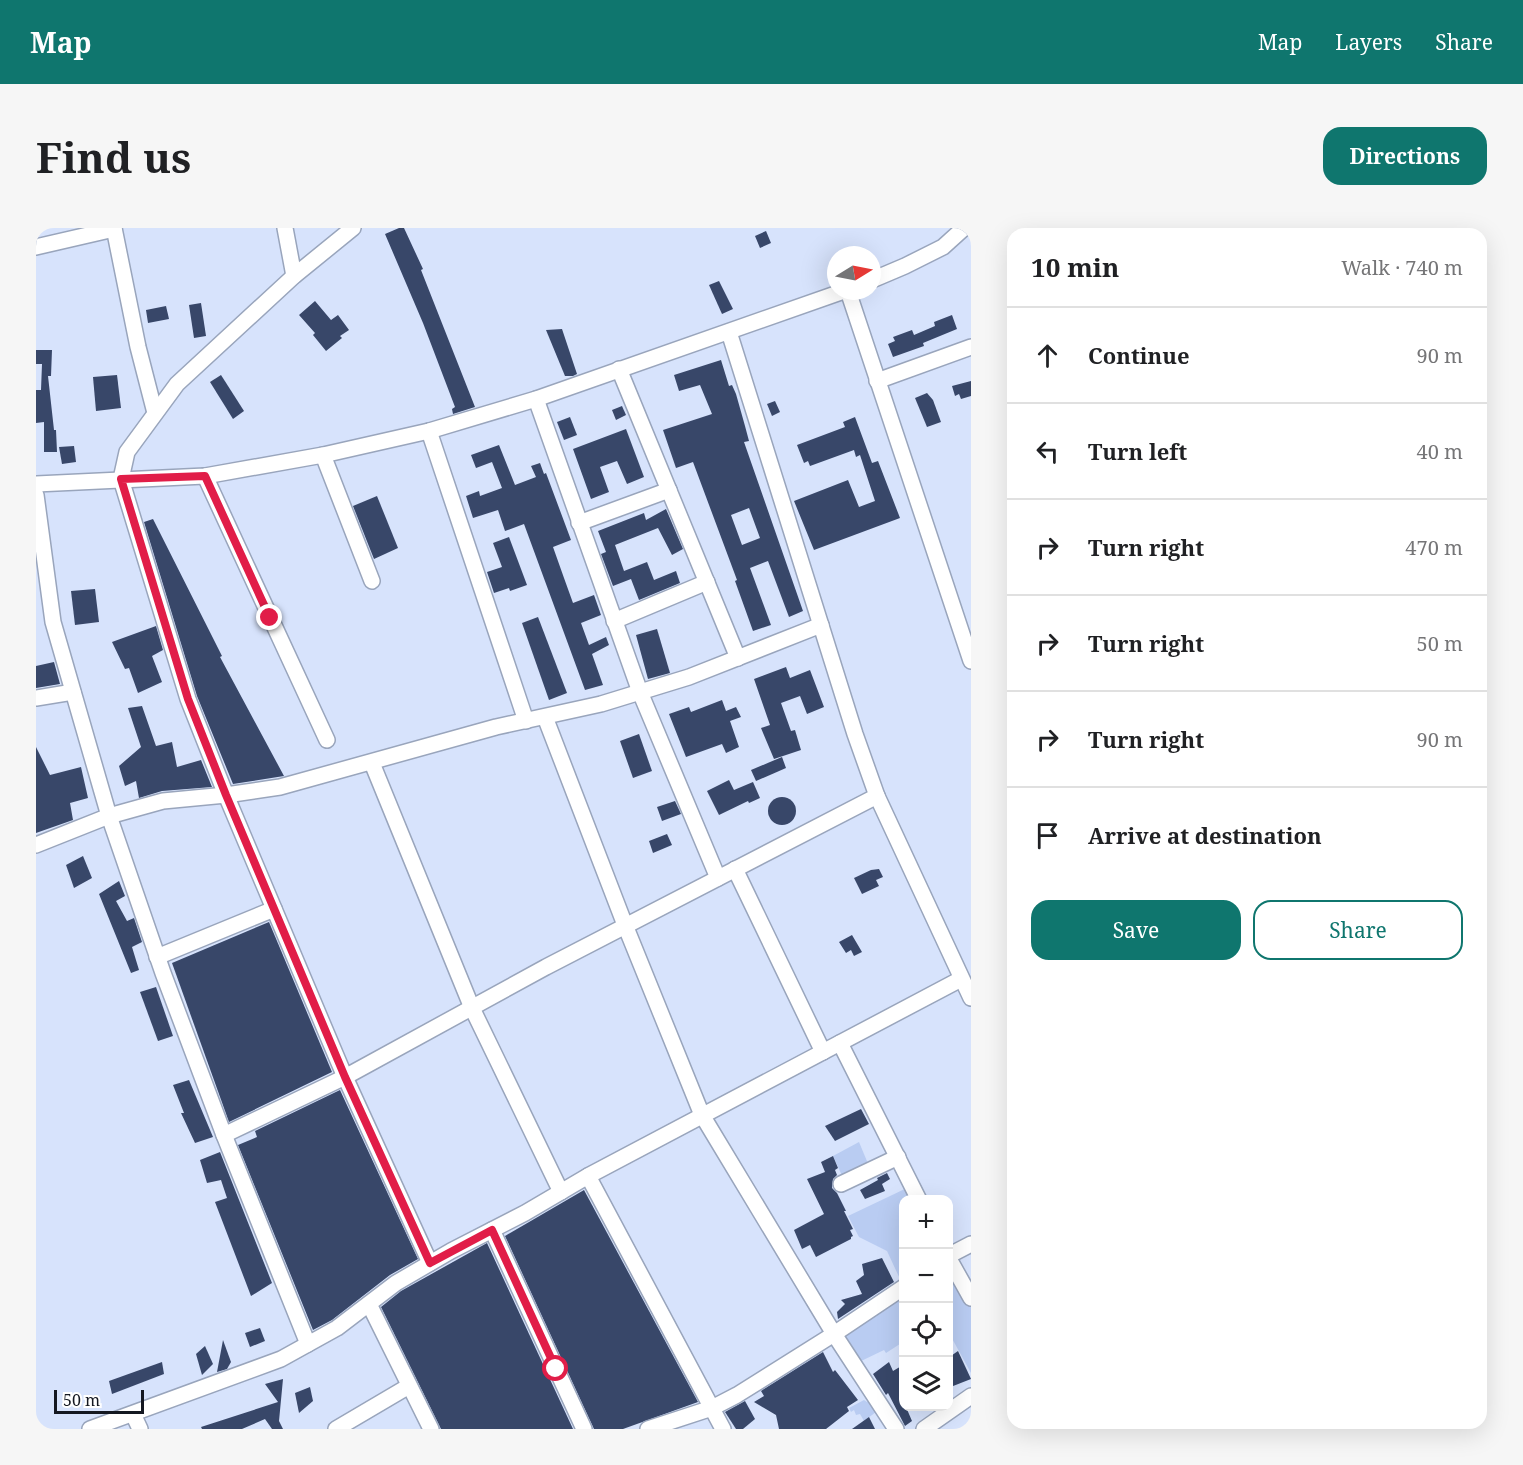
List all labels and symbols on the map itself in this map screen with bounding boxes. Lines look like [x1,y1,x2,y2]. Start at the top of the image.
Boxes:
north arrow [827,246,881,300]
route end [256,604,282,630]
route start [542,1355,568,1381]
scale bar [54,1387,144,1414]

